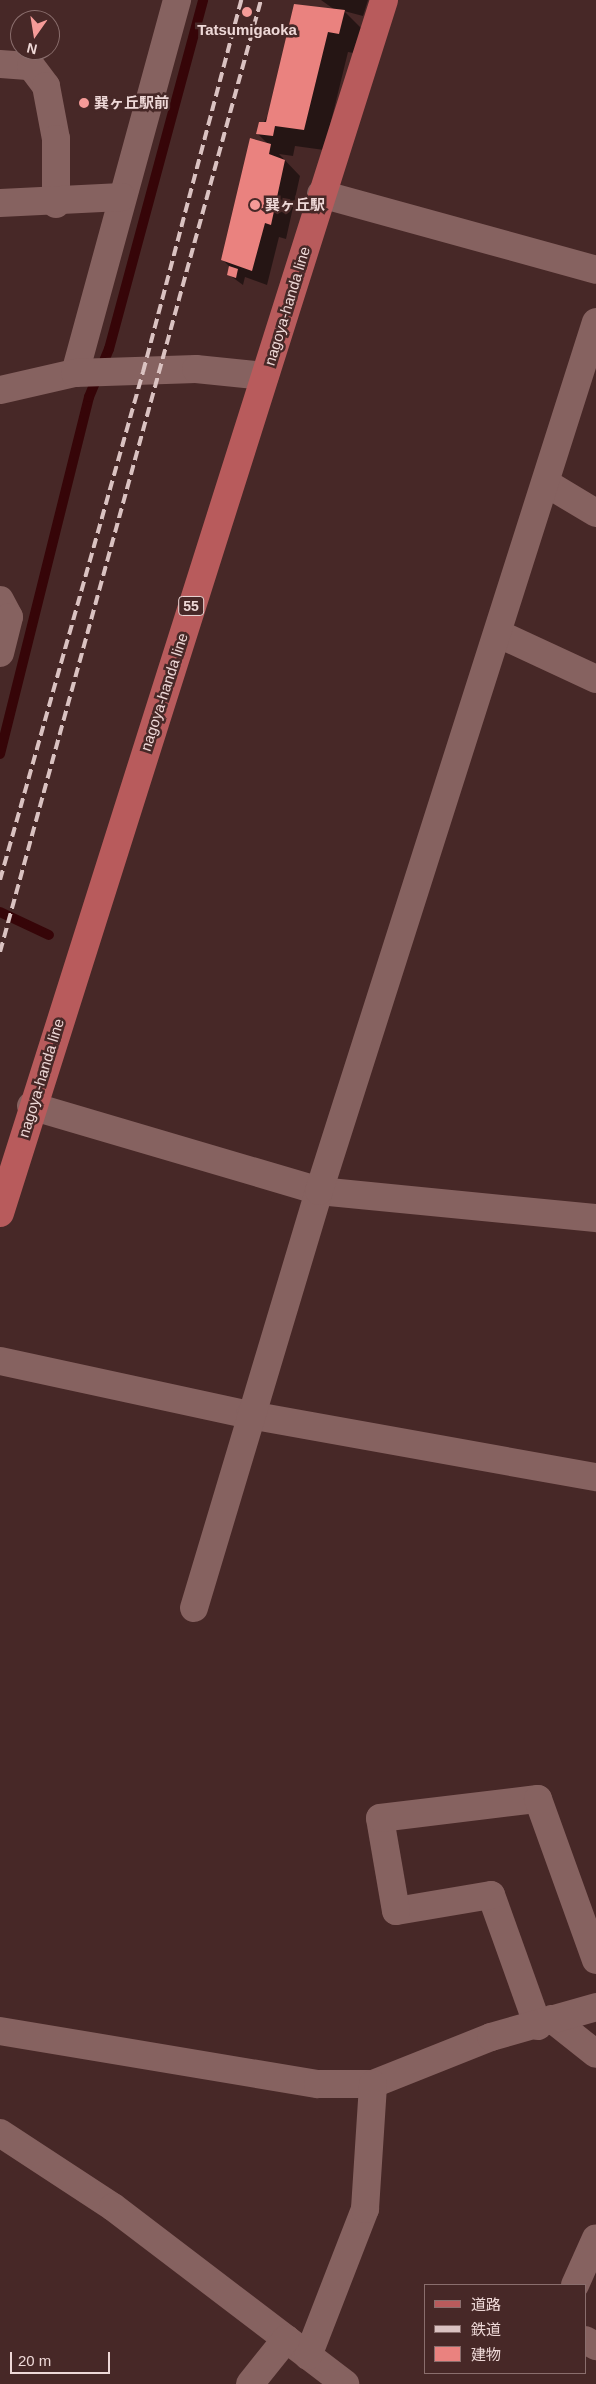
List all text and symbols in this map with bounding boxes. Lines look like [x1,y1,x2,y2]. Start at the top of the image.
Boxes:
marker: Tatsumigaoka [240,5,254,19]
north arrow [10,10,60,60]
place label: Tatsumigaoka [197,21,297,39]
text: N [25,40,39,58]
place label: 巽ヶ丘駅前 [94,94,169,112]
marker: 巽ヶ丘駅前 [78,97,90,109]
place label: 巽ヶ丘駅 [265,196,325,214]
marker: 巽ヶ丘駅 [249,199,261,211]
street label: nagoya-handa line [260,244,314,368]
road number: 55 [177,594,205,618]
street label: nagoya-handa line [136,631,192,753]
street label: nagoya-handa line [14,1016,68,1140]
legend [424,2284,586,2374]
text: 道路 [471,2296,501,2313]
text: 鉄道 [471,2321,501,2338]
scale bar [12,2342,112,2374]
text: 建物 [471,2346,501,2363]
text: 20 m [18,2352,51,2369]

